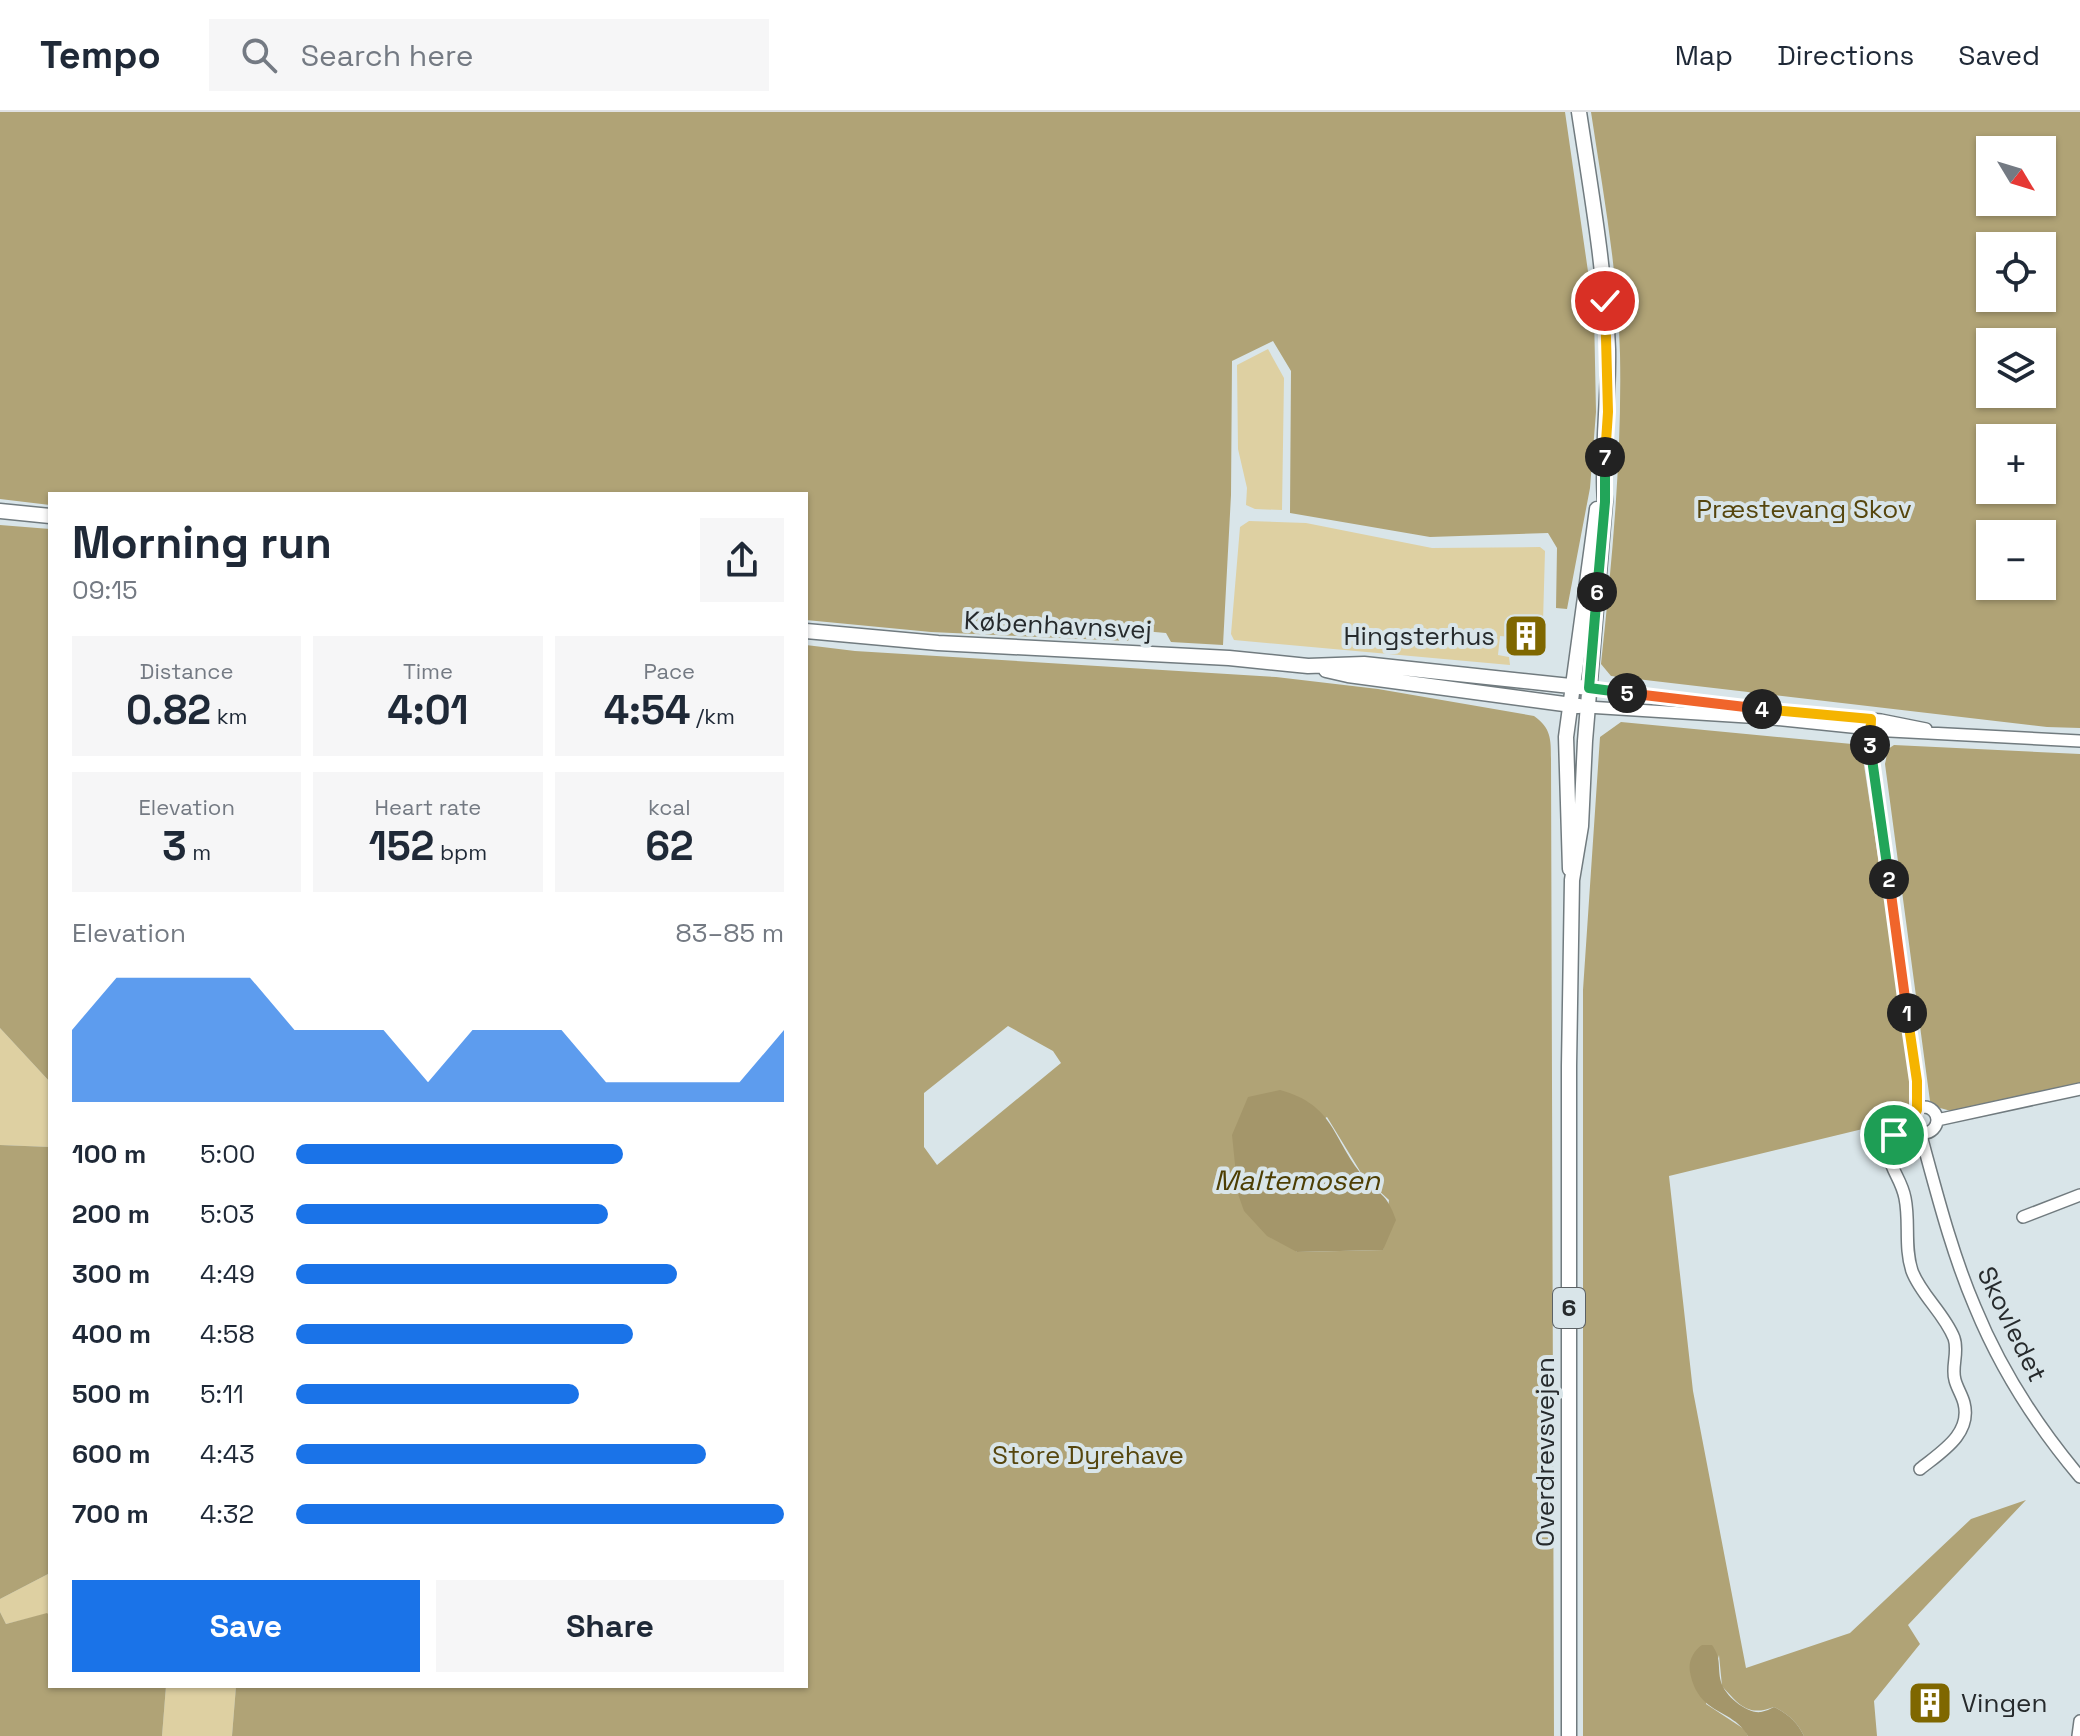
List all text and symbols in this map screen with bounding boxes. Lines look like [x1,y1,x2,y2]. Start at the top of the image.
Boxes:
search box [209,19,769,91]
text: Tempo [40,31,161,79]
icon: search [237,33,281,77]
text: Search here [301,36,474,75]
text: Map [1675,37,1733,73]
text: Directions [1777,37,1914,73]
text: Saved [1958,37,2040,73]
north arrow [1976,136,2056,216]
map controls [1976,136,2056,600]
button: locate [1976,232,2056,312]
pin [1571,267,1639,335]
icon: check [1583,279,1627,323]
button: layers [1976,328,2056,408]
button: + [1976,424,2056,504]
pin: 7 [1585,437,1625,477]
text: 7 [1599,443,1611,471]
park label: Præstevang Skov [1696,492,1912,526]
text: Morning run [72,515,332,571]
button: share [700,518,784,602]
button: − [1976,520,2056,600]
pin: 6 [1577,572,1617,612]
text: 09:15 [72,573,138,607]
text: 6 [1590,578,1604,606]
street label: Københavnsvej [963,603,1153,647]
building icon: Hingsterhus [1502,612,1550,660]
place label: Hingsterhus [1344,619,1495,653]
text: Distance [140,657,234,685]
text: Time [403,657,453,685]
text: Pace [644,657,695,685]
pin: 5 [1607,673,1647,713]
text: 5 [1620,679,1634,707]
text: 0.82 [126,685,211,736]
text: 4:01 [387,685,469,736]
text: 4:54 [604,685,690,736]
pin: 4 [1742,689,1782,729]
text: 4 [1755,695,1769,723]
text: km [211,702,247,730]
text: /km [690,702,735,730]
pin: 3 [1850,725,1890,765]
text: 3 [1863,731,1877,759]
text: Elevation [138,793,235,821]
text: Heart rate [375,793,481,821]
text: kcal [648,793,691,821]
text: 3 [162,821,187,872]
text: 152 [369,821,434,872]
text: 62 [645,821,693,872]
text: m [187,838,211,866]
text: bpm [434,838,487,866]
pin: 2 [1869,859,1909,899]
text: 2 [1882,865,1896,893]
text: Elevation [72,916,186,950]
text: 83–85 m [676,916,784,950]
pin: 1 [1887,993,1927,1033]
text: 1 [1902,999,1912,1027]
pin [1860,1101,1928,1169]
icon: arrive [1872,1113,1916,1157]
text: 100 m [72,1137,146,1171]
text: 5:00 [200,1137,255,1171]
water label: Maltemosen [1214,1162,1381,1198]
text: 200 m [72,1197,150,1231]
text: 5:03 [200,1197,255,1231]
text: 300 m [72,1257,150,1291]
text: 4:49 [200,1257,255,1291]
street label: Skovledet [1970,1261,2054,1387]
road number: 6 [1553,1288,1585,1328]
text: 400 m [72,1317,151,1351]
text: 4:58 [200,1317,255,1351]
street label: Overdrevsvejen [1528,1357,1562,1547]
text: 500 m [72,1377,150,1411]
text: 5:11 [200,1377,244,1411]
text: 600 m [72,1437,151,1471]
text: 4:43 [200,1437,255,1471]
park label: Store Dyrehave [992,1438,1184,1472]
text: 700 m [72,1497,149,1531]
text: 4:32 [200,1497,254,1531]
button: Save [72,1580,420,1672]
button: Share [436,1580,784,1672]
building icon: Vingen [1906,1679,1954,1727]
place label: Vingen [1961,1686,2047,1720]

